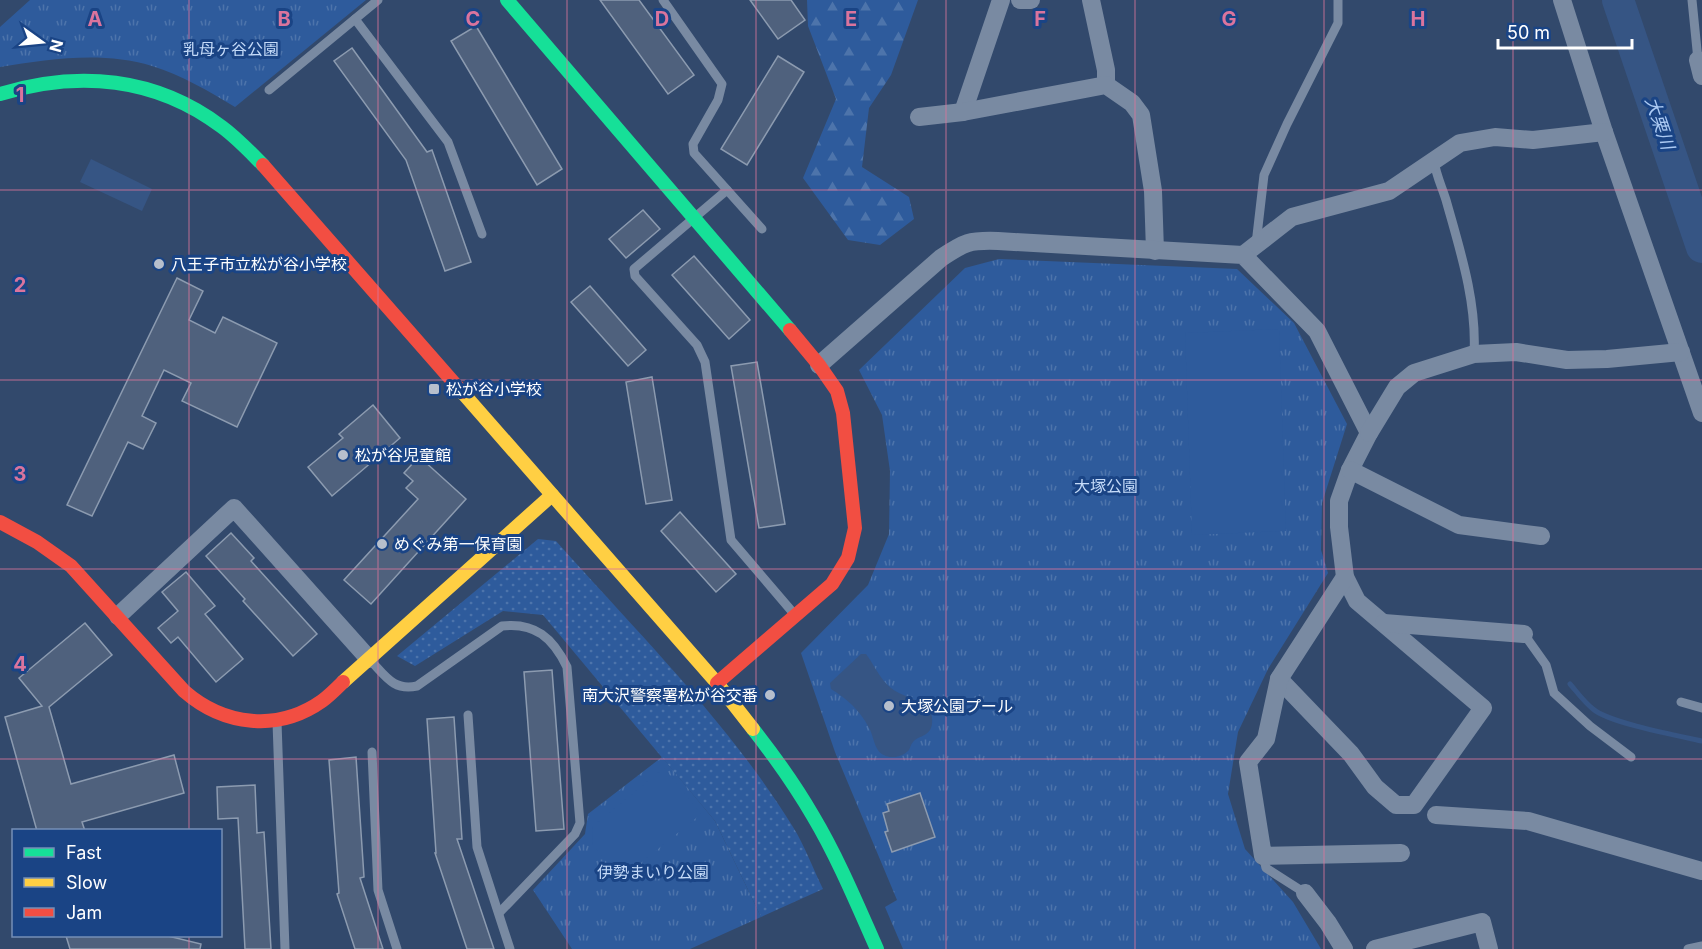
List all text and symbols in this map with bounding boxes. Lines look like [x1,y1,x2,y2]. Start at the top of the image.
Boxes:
text: A [88,7,103,31]
text: B [277,7,291,31]
text: C [466,7,480,31]
text: D [655,7,669,31]
text: E [845,7,857,31]
text: F [1034,7,1046,31]
text: G [1221,7,1237,31]
text: H [1411,7,1425,31]
north arrow [12,12,72,72]
scale bar [1498,12,1632,50]
text: 50 m [1507,22,1550,43]
text: N [45,37,68,54]
park label: 乳母ヶ谷公園 [183,39,279,59]
text: 1 [16,83,24,107]
water label: 大栗川 [1641,94,1679,154]
place label: 八王子市立松が谷小学校 [171,254,347,274]
marker: 八王子市立松が谷小学校 [152,257,166,271]
text: 2 [14,273,26,297]
place label: 松が谷小学校 [446,379,542,399]
marker: 松が谷小学校 [427,382,441,396]
place label: 松が谷児童館 [355,445,451,465]
marker: 松が谷児童館 [336,448,350,462]
text: 3 [14,462,26,486]
park label: 大塚公園 [1074,476,1138,496]
place label: めぐみ第一保育園 [394,534,522,554]
marker: めぐみ第一保育園 [375,537,389,551]
text: 4 [13,652,27,676]
place label: 南大沢警察署松が谷交番 [582,685,758,705]
marker: 南大沢警察署松が谷交番 [763,688,777,702]
place label: 大塚公園プール [901,696,1013,716]
marker: 大塚公園プール [882,699,896,713]
legend [12,829,222,937]
text: Fast [66,842,102,863]
park label: 伊勢まいり公園 [597,862,709,882]
text: Slow [66,872,107,893]
text: Jam [66,902,102,923]

